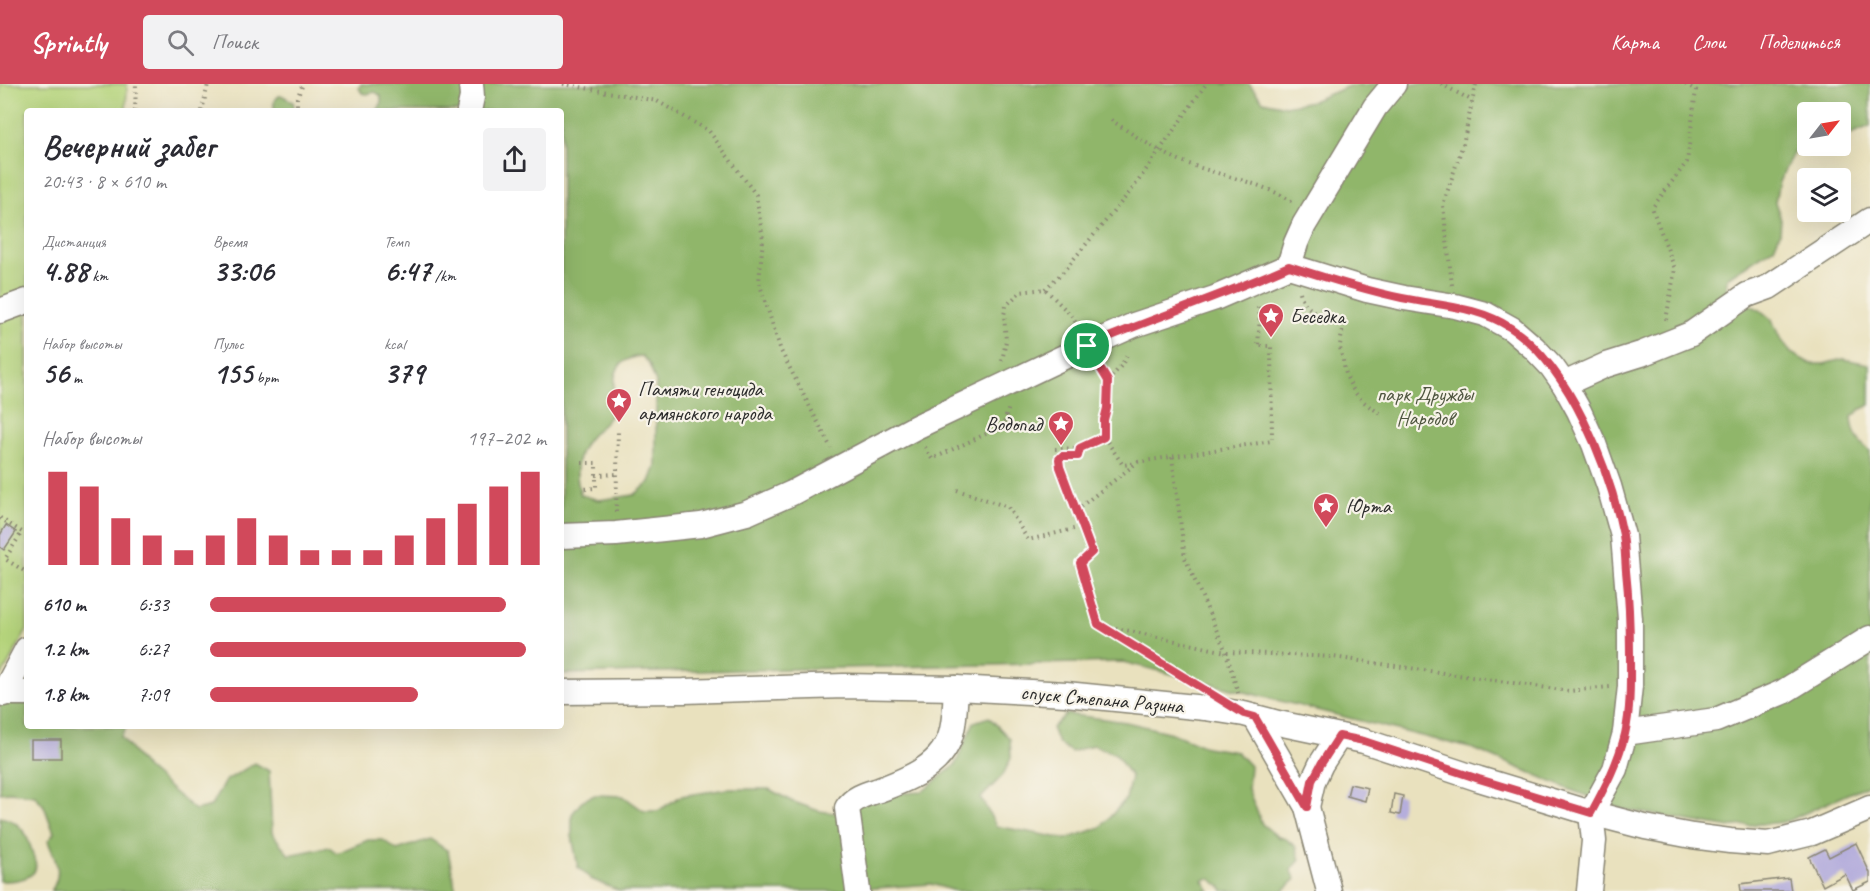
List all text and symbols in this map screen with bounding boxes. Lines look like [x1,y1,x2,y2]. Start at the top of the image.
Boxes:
search box [143,15,563,69]
text: Sprintly [30,25,107,60]
icon: search [164,26,197,59]
text: Поиск [212,28,258,56]
text: Карта [1611,29,1659,55]
text: Слои [1692,29,1726,55]
text: Поделиться [1759,29,1840,55]
north arrow [1797,102,1851,156]
map controls [1797,102,1851,222]
text: Вечерний забег [42,125,215,167]
button: share [483,128,546,191]
button: layers [1797,168,1851,222]
text: 20:43 · 8 × 610 m [42,169,166,194]
text: Дистанция [42,232,106,252]
text: Время [213,232,247,252]
text: Темп [384,232,410,252]
text: 4.88 [42,252,88,290]
text: 33:06 [213,252,274,290]
text: 6:47 [384,252,431,290]
text: km [88,266,108,286]
text: /km [431,266,456,286]
place icon: Беседка [1256,301,1286,339]
place label: Беседка [1290,303,1347,329]
pin [1061,320,1112,371]
icon: arrive [1070,329,1103,362]
text: Набор высоты [42,334,121,354]
text: Пульс [213,334,244,354]
text: kcal [384,334,405,354]
text: 56 [42,354,69,392]
text: 155 [213,354,253,392]
text: 379 [384,354,424,392]
text: m [69,368,82,388]
text: bpm [253,368,278,388]
place label: Памяти геноцида армянского народа [638,376,773,426]
park label: парк Дружбы Народов [1377,381,1475,431]
place icon: Памяти геноцида армянского народа [604,386,634,424]
place icon: Водопад [1046,409,1076,447]
place label: Водопад [985,411,1044,437]
text: Набор высоты [42,426,141,451]
text: 197–202 m [467,426,546,451]
place icon: Юрта [1311,491,1341,529]
place label: Юрта [1346,493,1393,519]
text: 610 m [42,592,86,617]
text: 6:33 [138,592,169,617]
text: 1.2 km [42,637,89,662]
text: 6:27 [138,637,169,662]
street label: спуск Степана Разина [1020,679,1186,719]
text: 1.8 km [42,682,89,707]
text: 7:09 [138,682,169,707]

